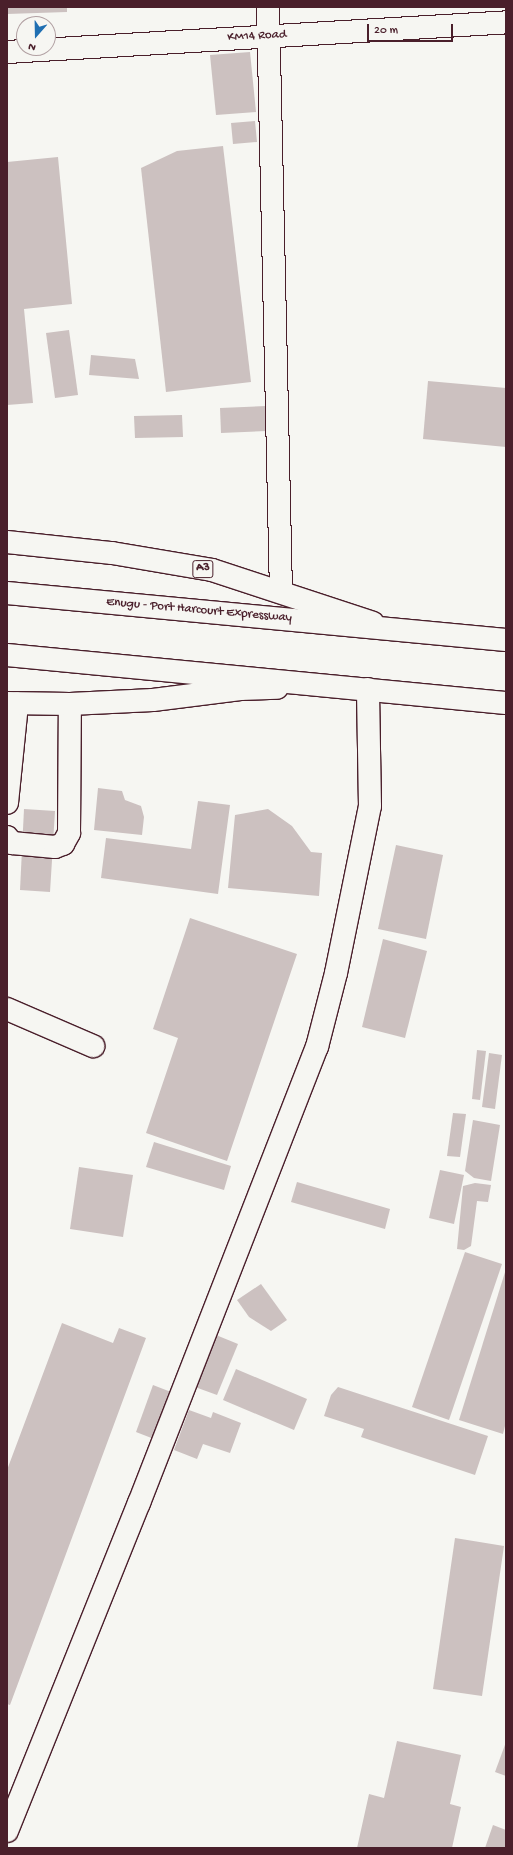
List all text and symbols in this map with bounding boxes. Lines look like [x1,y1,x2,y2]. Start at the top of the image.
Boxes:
north arrow [16,16,56,56]
scale bar [369,16,455,42]
text: 20 m [374,24,398,38]
street label: KM14 Road [227,28,287,46]
text: N [27,39,38,53]
road number: A3 [192,559,214,579]
street label: Enugu - Port Harcourt Expressway [105,595,293,627]

